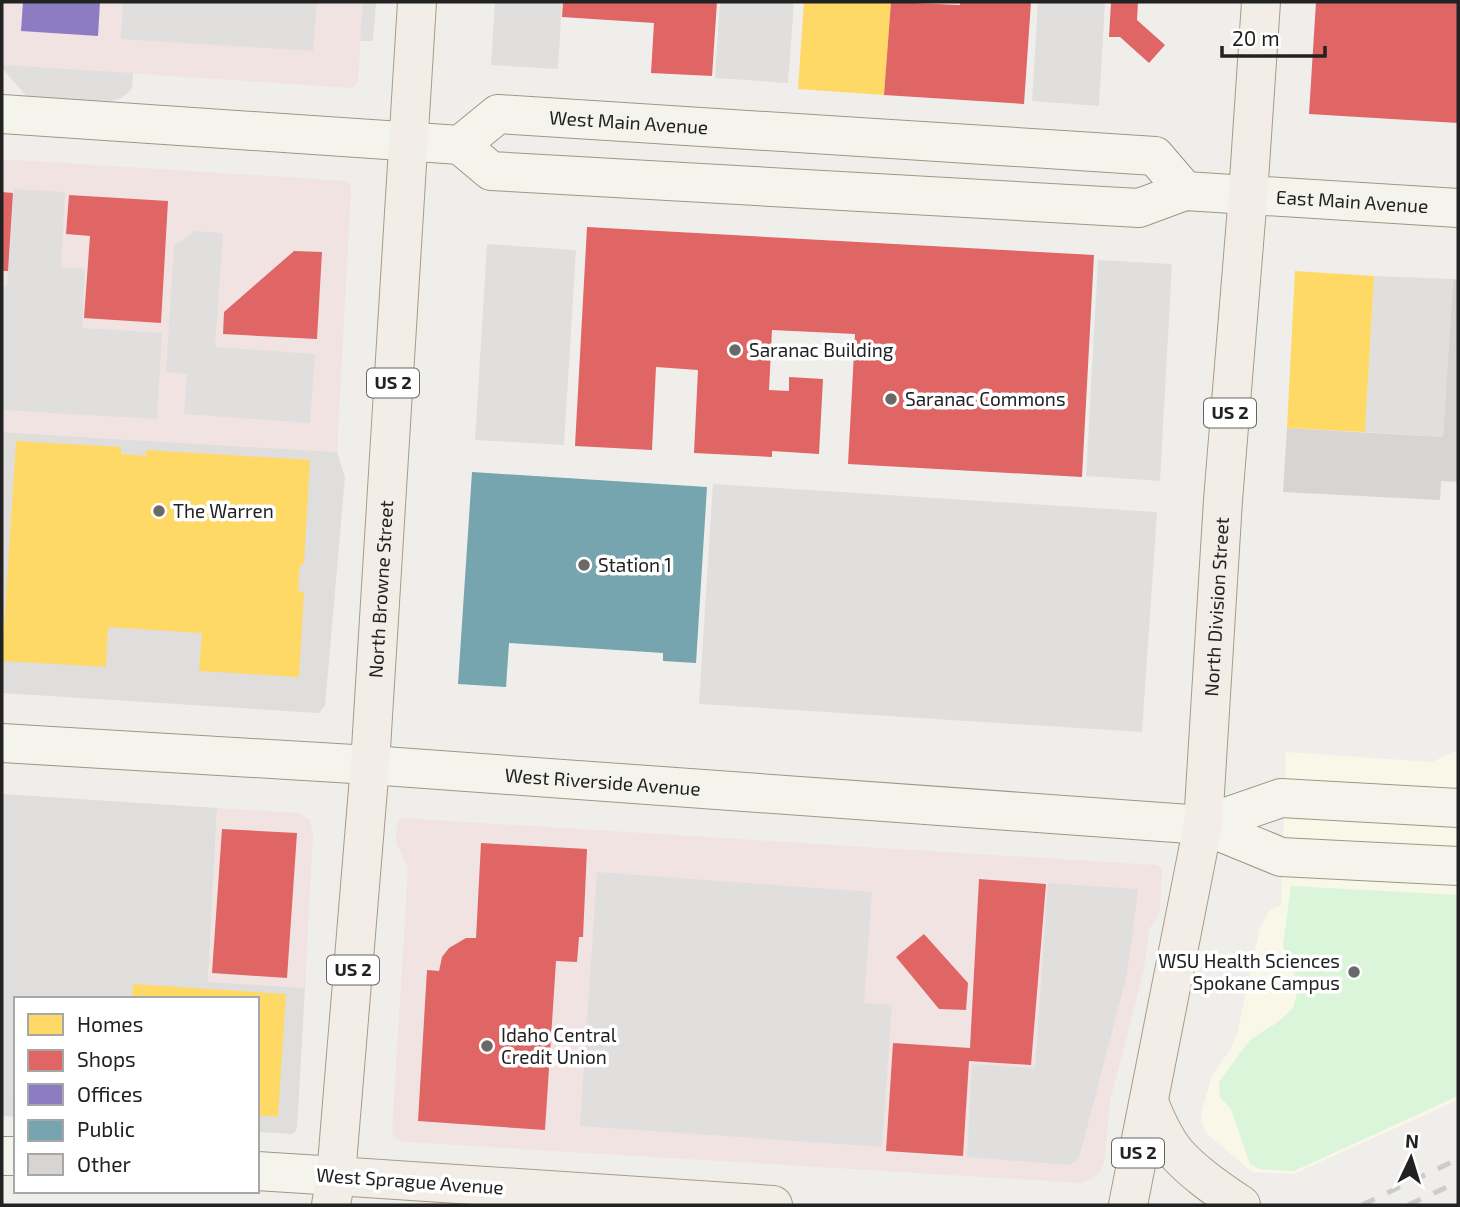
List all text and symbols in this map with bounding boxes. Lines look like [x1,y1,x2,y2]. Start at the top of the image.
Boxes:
scale bar [1222,14,1325,58]
text: 20 m [1232,25,1280,50]
street label: West Main Avenue [548,105,709,138]
street label: East Main Avenue [1275,185,1429,217]
place label: Saranac Building [749,338,894,361]
marker: Saranac Building [727,342,743,358]
road number: US 2 [367,368,419,398]
place label: Saranac Commons [905,387,1066,410]
marker: Saranac Commons [883,391,899,407]
road number: US 2 [1204,398,1256,428]
place label: The Warren [173,499,274,522]
street label: North Browne Street [363,499,397,679]
marker: The Warren [151,503,167,519]
street label: North Division Street [1199,516,1233,697]
place label: Station 1 [598,553,672,576]
marker: Station 1 [576,557,592,573]
street label: West Riverside Avenue [504,763,701,800]
place label: WSU Health Sciences Spokane Campus [1158,949,1340,994]
road number: US 2 [327,956,379,985]
marker: WSU Health Sciences Spokane Campus [1346,964,1362,980]
legend [14,997,259,1193]
text: Homes [77,1011,143,1036]
place label: Idaho Central Credit Union [501,1023,617,1068]
marker: Idaho Central Credit Union [479,1038,495,1054]
text: Shops [77,1046,136,1071]
text: Offices [77,1081,143,1106]
text: Public [77,1116,135,1141]
north arrow [1376,1123,1446,1193]
text: N [1405,1129,1420,1152]
road number: US 2 [1112,1138,1164,1168]
text: Other [77,1151,132,1176]
street label: West Sprague Avenue [316,1162,505,1199]

